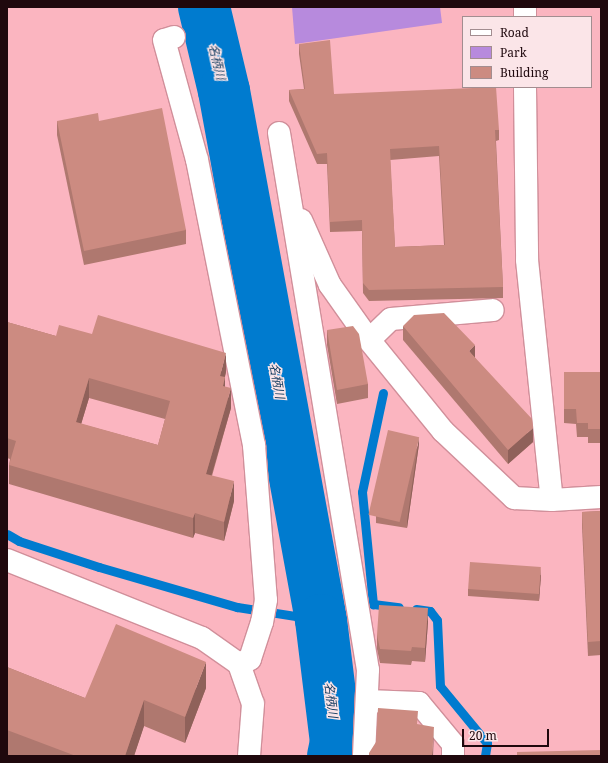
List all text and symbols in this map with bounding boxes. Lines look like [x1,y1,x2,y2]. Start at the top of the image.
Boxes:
legend [462,16,592,88]
text: Road [500,24,529,41]
water label: 名柄川 [206,43,228,81]
text: Park [500,44,527,61]
text: Building [500,64,548,81]
water label: 名柄川 [267,362,287,400]
water label: 名柄川 [322,681,340,719]
scale bar [464,721,551,747]
text: 20 m [469,727,497,744]

